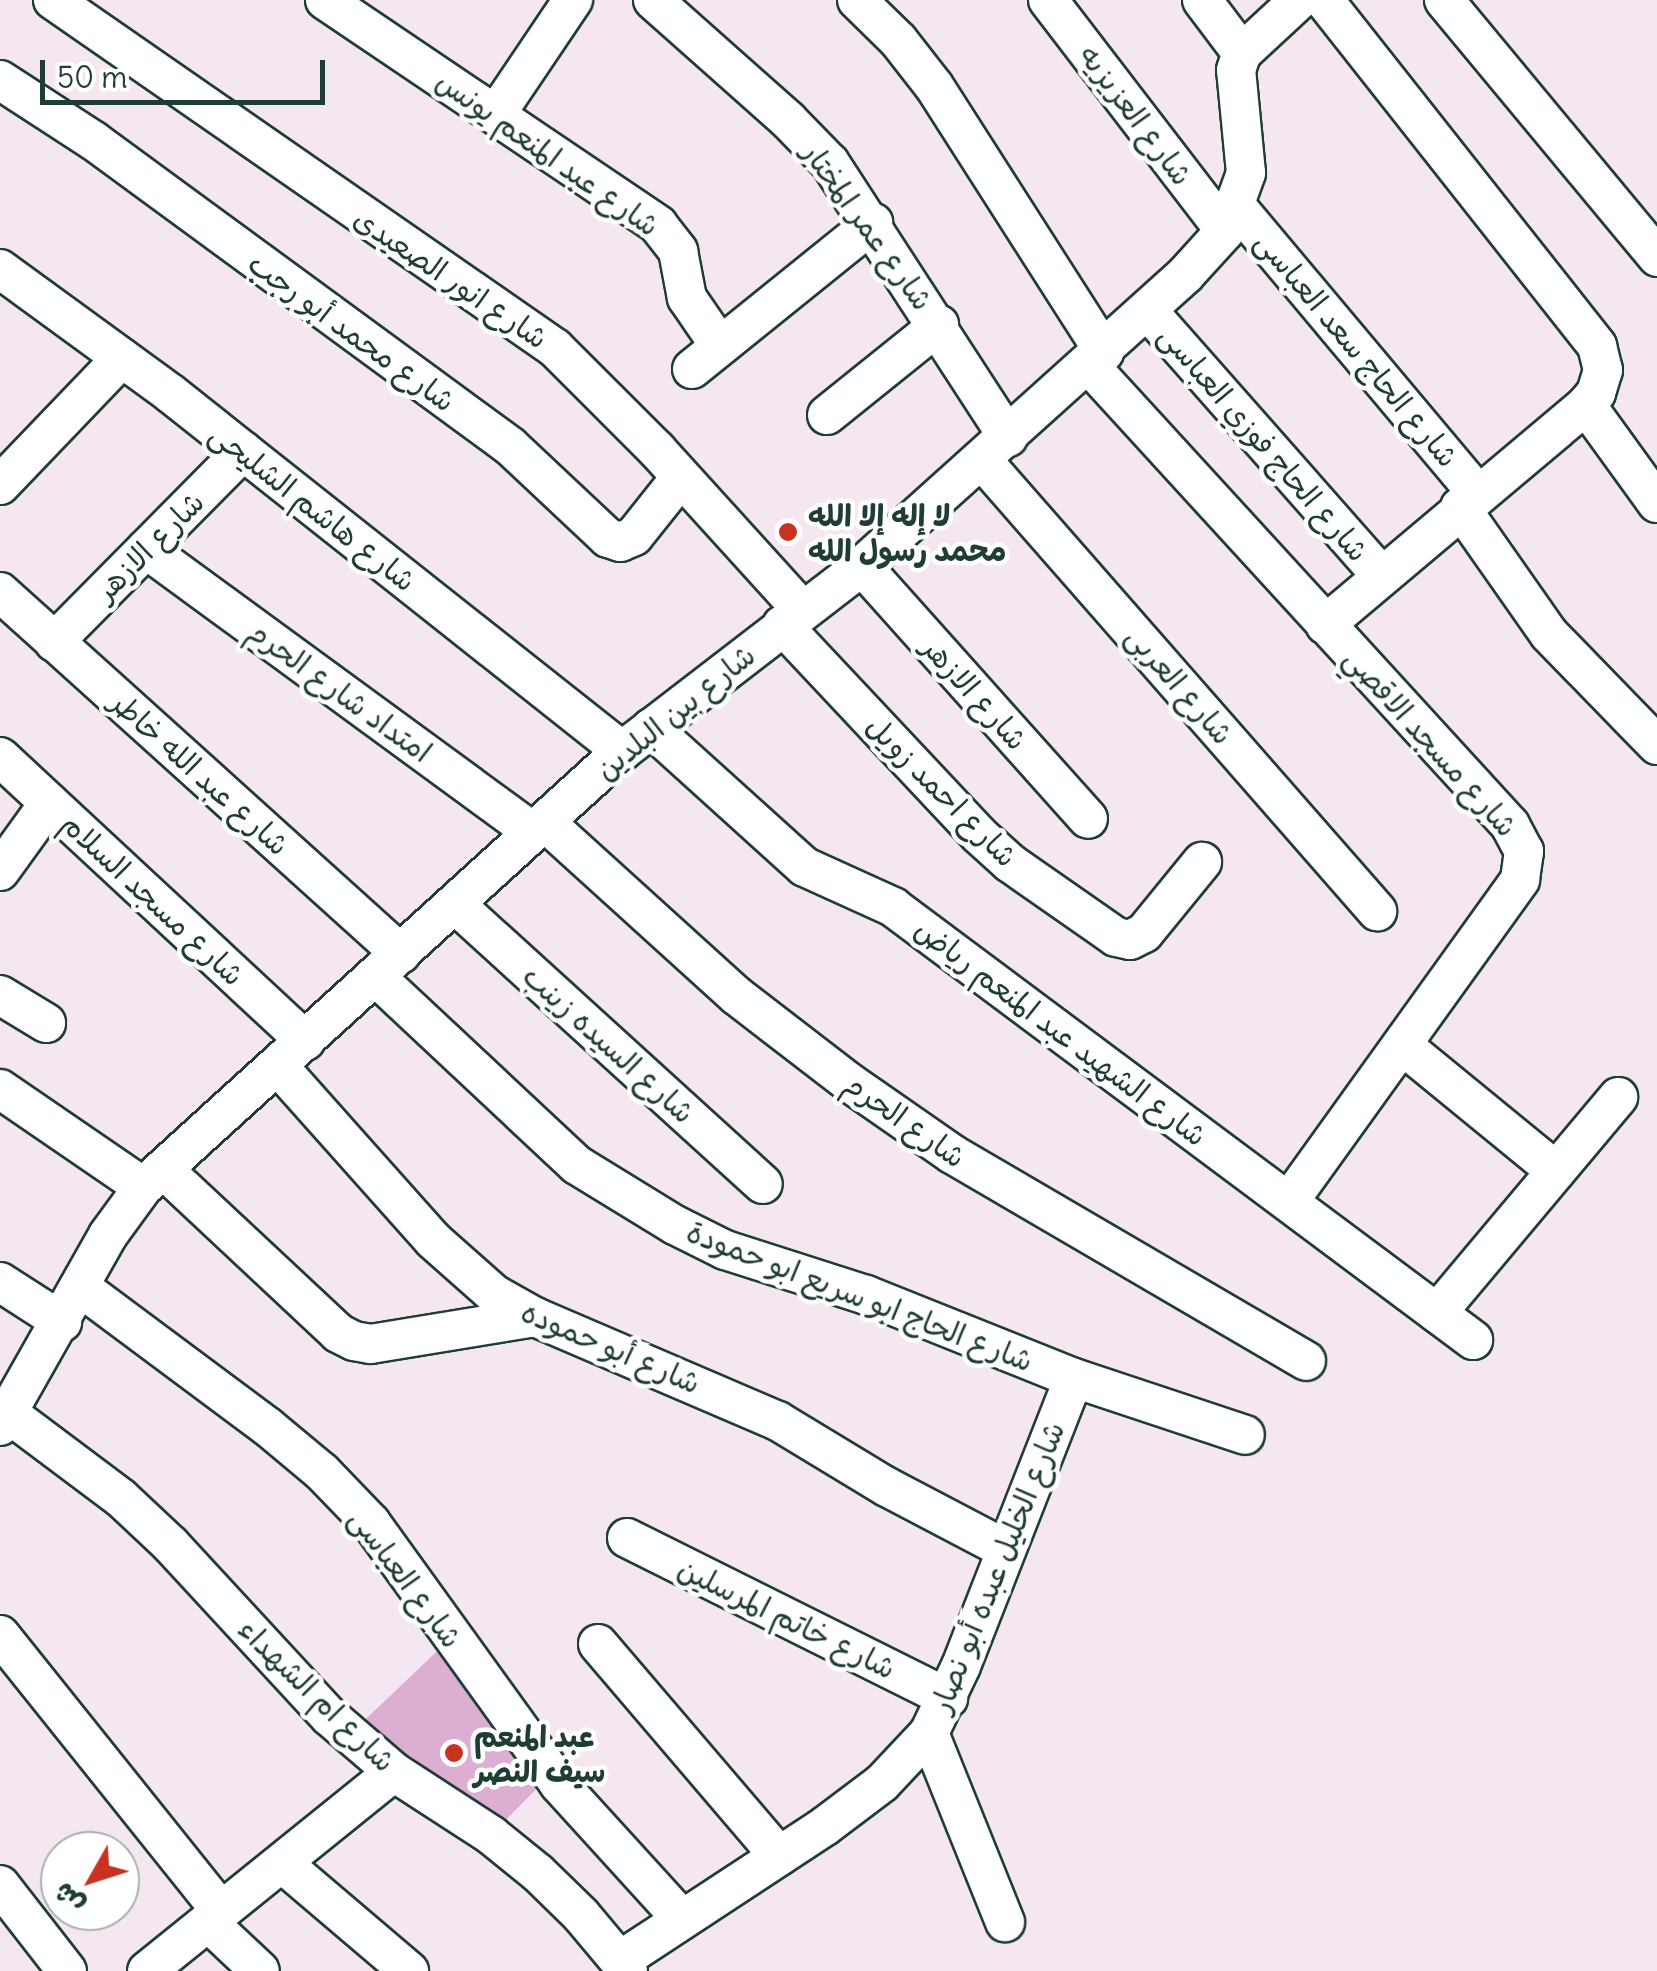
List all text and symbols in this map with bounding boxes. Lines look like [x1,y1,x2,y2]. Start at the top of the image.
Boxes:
street label: شارع العزيزيه [1072,38,1200,192]
scale bar [45,40,330,102]
text: 50 m [57,58,127,96]
street label: شارع عبد المنعم يونس [430,63,666,243]
street label: شارع عمر المختار [795,135,941,317]
street label: شارع انور الصعيدى [347,200,555,356]
street label: شارع الحاج سعد العباسى [1248,224,1466,474]
street label: شارع محمد أبو رجب [242,245,462,419]
street label: شارع الحاج فوزي العباسى [1152,317,1376,569]
street label: شارع هاشم الشليحى [203,415,423,599]
street label: شارع الازهر [87,484,211,608]
place label: لا إله إلا الله محمد رسول الله [808,497,1007,568]
marker: لا إله إلا الله محمد رسول الله [777,521,799,543]
street label: امتداد شارع الحرم [241,612,439,770]
street label: شارع العربى [1119,618,1241,752]
street label: شارع الازهر [915,629,1035,757]
street label: شارع بين البلدين [588,637,762,787]
street label: شارع مسجد الاقصي [1337,640,1525,844]
street label: شارع عبد الله خاطر [103,683,297,863]
street label: شارع احمد زويل [859,708,1025,874]
street label: شارع مسجد السلام [54,805,252,993]
street label: شارع الشهيد عبد المنعم رياض [908,910,1214,1154]
street label: شارع السيده زينب [516,958,702,1130]
street label: شارع الحرم [837,1065,973,1175]
street label: شارع الحاج ابو سريع ابو حمودة [682,1213,1038,1379]
street label: شارع أبو حموده [516,1293,706,1401]
street label: شارع الخليل عبده أبو نصار [922,1416,1072,1718]
street label: شارع العباسى [342,1501,470,1655]
street label: شارع خاتم المرسلين [672,1550,902,1686]
street label: شارع ام الشهداء [231,1611,403,1779]
place label: عبد المنعم سيف النصر [474,1718,605,1788]
marker: عبد المنعم سيف النصر [443,1742,465,1764]
north arrow [40,1831,140,1931]
text: ش [45,1875,92,1922]

